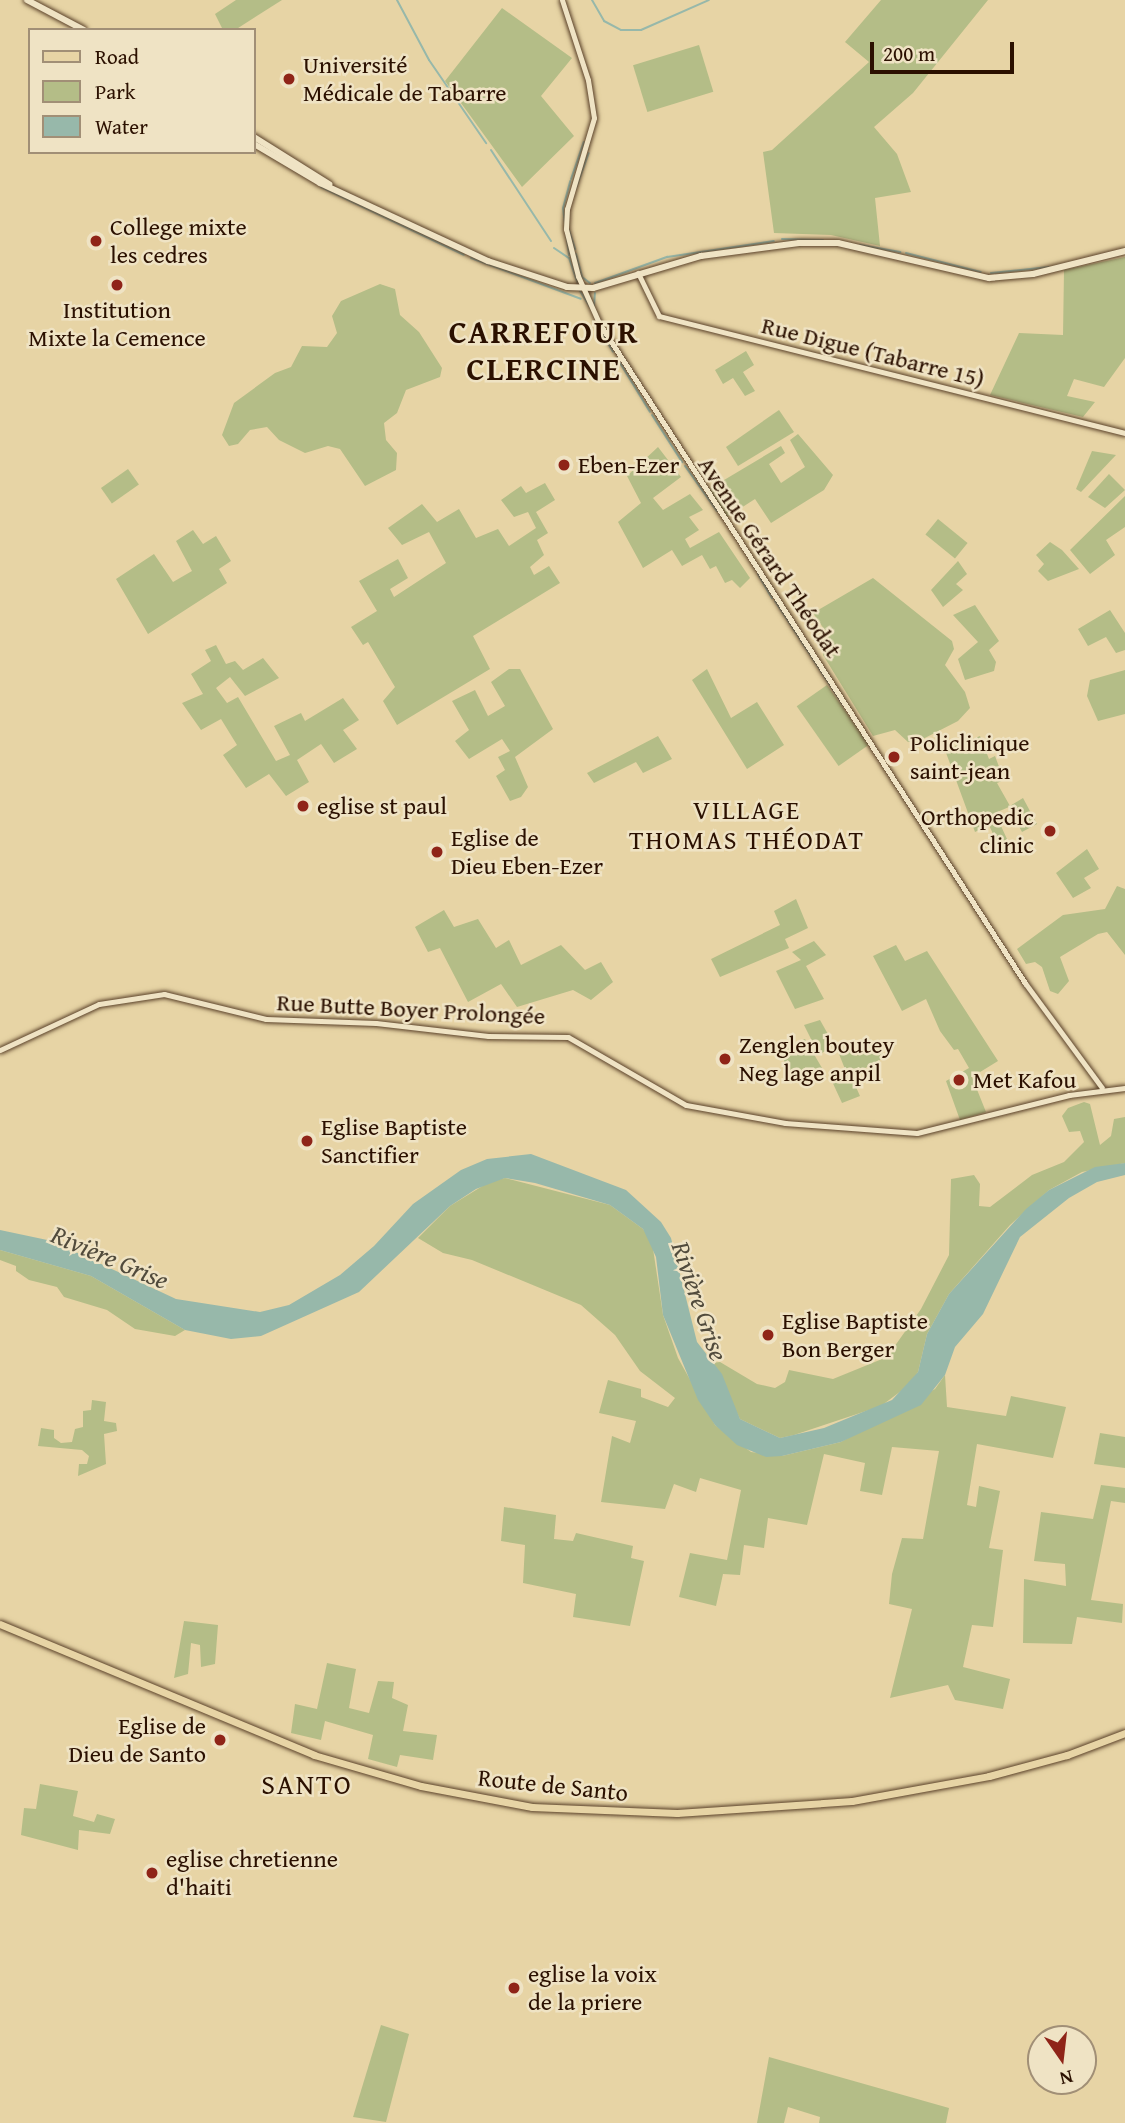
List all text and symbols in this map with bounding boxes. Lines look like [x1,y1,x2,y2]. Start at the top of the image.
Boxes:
legend [28,28,256,154]
scale bar [873,28,1016,72]
text: 200 m [883,38,935,69]
text: Road [95,41,139,72]
place label: Université Médicale de Tabarre [303,51,506,107]
marker: Université Médicale de Tabarre [281,71,297,87]
text: Park [95,76,136,107]
text: Water [95,111,148,142]
place label: College mixte les cedres [110,213,247,269]
marker: College mixte les cedres [88,233,104,249]
marker: Institution Mixte la Cemence [109,277,125,293]
place label: Institution Mixte la Cemence [28,296,206,352]
street label: Rue Digue (Tabarre 15) [759,310,987,394]
district label: CARREFOUR CLERCINE [450,314,638,389]
place label: Eben-Ezer [578,451,679,479]
street label: Avenue Gérard Théodat [692,451,848,663]
marker: Eben-Ezer [556,457,572,473]
place label: Policlinique saint-jean [910,729,1029,785]
marker: Policlinique saint-jean [884,747,904,767]
place label: eglise st paul [317,792,447,820]
district label: VILLAGE THOMAS THÉODAT [631,794,863,856]
marker: eglise st paul [295,798,311,814]
place label: Orthopedic clinic [921,803,1034,859]
marker: Orthopedic clinic [1040,821,1060,841]
place label: Eglise de Dieu Eben-Ezer [451,824,603,880]
marker: Eglise de Dieu Eben-Ezer [429,844,445,860]
street label: Rue Butte Boyer Prolongée [276,988,546,1030]
place label: Zenglen boutey Neg lage anpil [739,1031,895,1087]
marker: Zenglen boutey Neg lage anpil [717,1051,733,1067]
place label: Met Kafou [973,1066,1076,1094]
marker: Met Kafou [951,1072,967,1088]
place label: Eglise Baptiste Sanctifier [321,1113,467,1169]
marker: Eglise Baptiste Sanctifier [299,1133,315,1149]
water label: Rivière Grise [47,1218,173,1296]
water label: Rivière Grise [665,1237,735,1365]
place label: Eglise Baptiste Bon Berger [782,1307,928,1363]
marker: Eglise Baptiste Bon Berger [760,1327,776,1343]
place label: Eglise de Dieu de Santo [69,1712,206,1768]
marker: Eglise de Dieu de Santo [212,1732,228,1748]
street label: Route de Santo [477,1763,629,1807]
district label: SANTO [262,1767,352,1801]
place label: eglise chretienne d'haiti [166,1845,338,1901]
marker: eglise chretienne d'haiti [144,1865,160,1881]
place label: eglise la voix de la priere [528,1960,657,2016]
marker: eglise la voix de la priere [506,1980,522,1996]
north arrow [1027,2025,1097,2095]
text: N [1057,2063,1076,2094]

